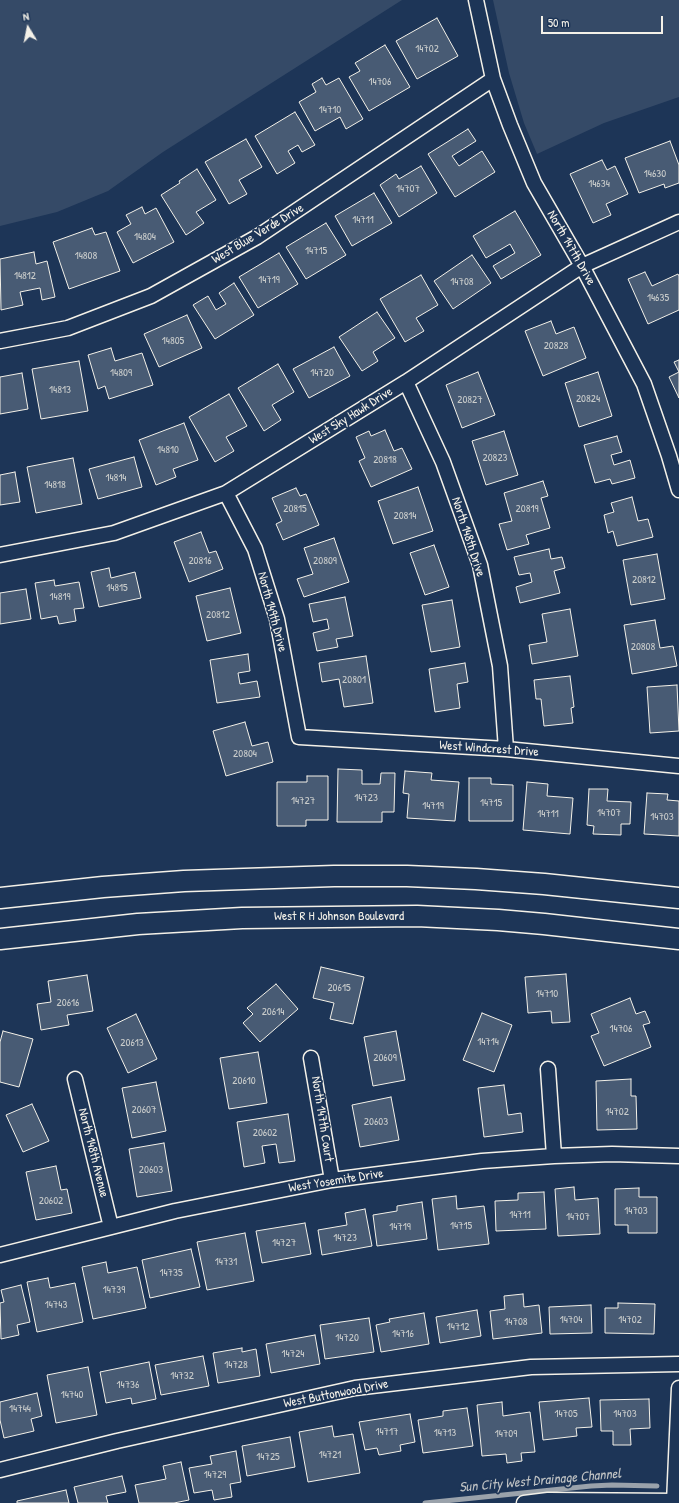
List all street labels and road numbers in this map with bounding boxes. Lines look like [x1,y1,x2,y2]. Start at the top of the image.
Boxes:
street label: West Blue Verde Drive [209,200,307,268]
street label: North 147th Drive [543,208,599,288]
street label: West Sky Hawk Drive [306,384,396,448]
street label: North 148th Drive [448,495,488,579]
street label: North 149th Drive [254,570,290,654]
street label: West Windcrest Drive [439,738,539,760]
street label: West R H Johnson Boulevard [274,909,404,925]
street label: North 147th Court [308,1075,336,1163]
street label: North 148th Avenue [74,1107,112,1199]
street label: West Yosemite Drive [288,1166,384,1196]
street label: West Buttonwood Drive [282,1376,390,1412]

